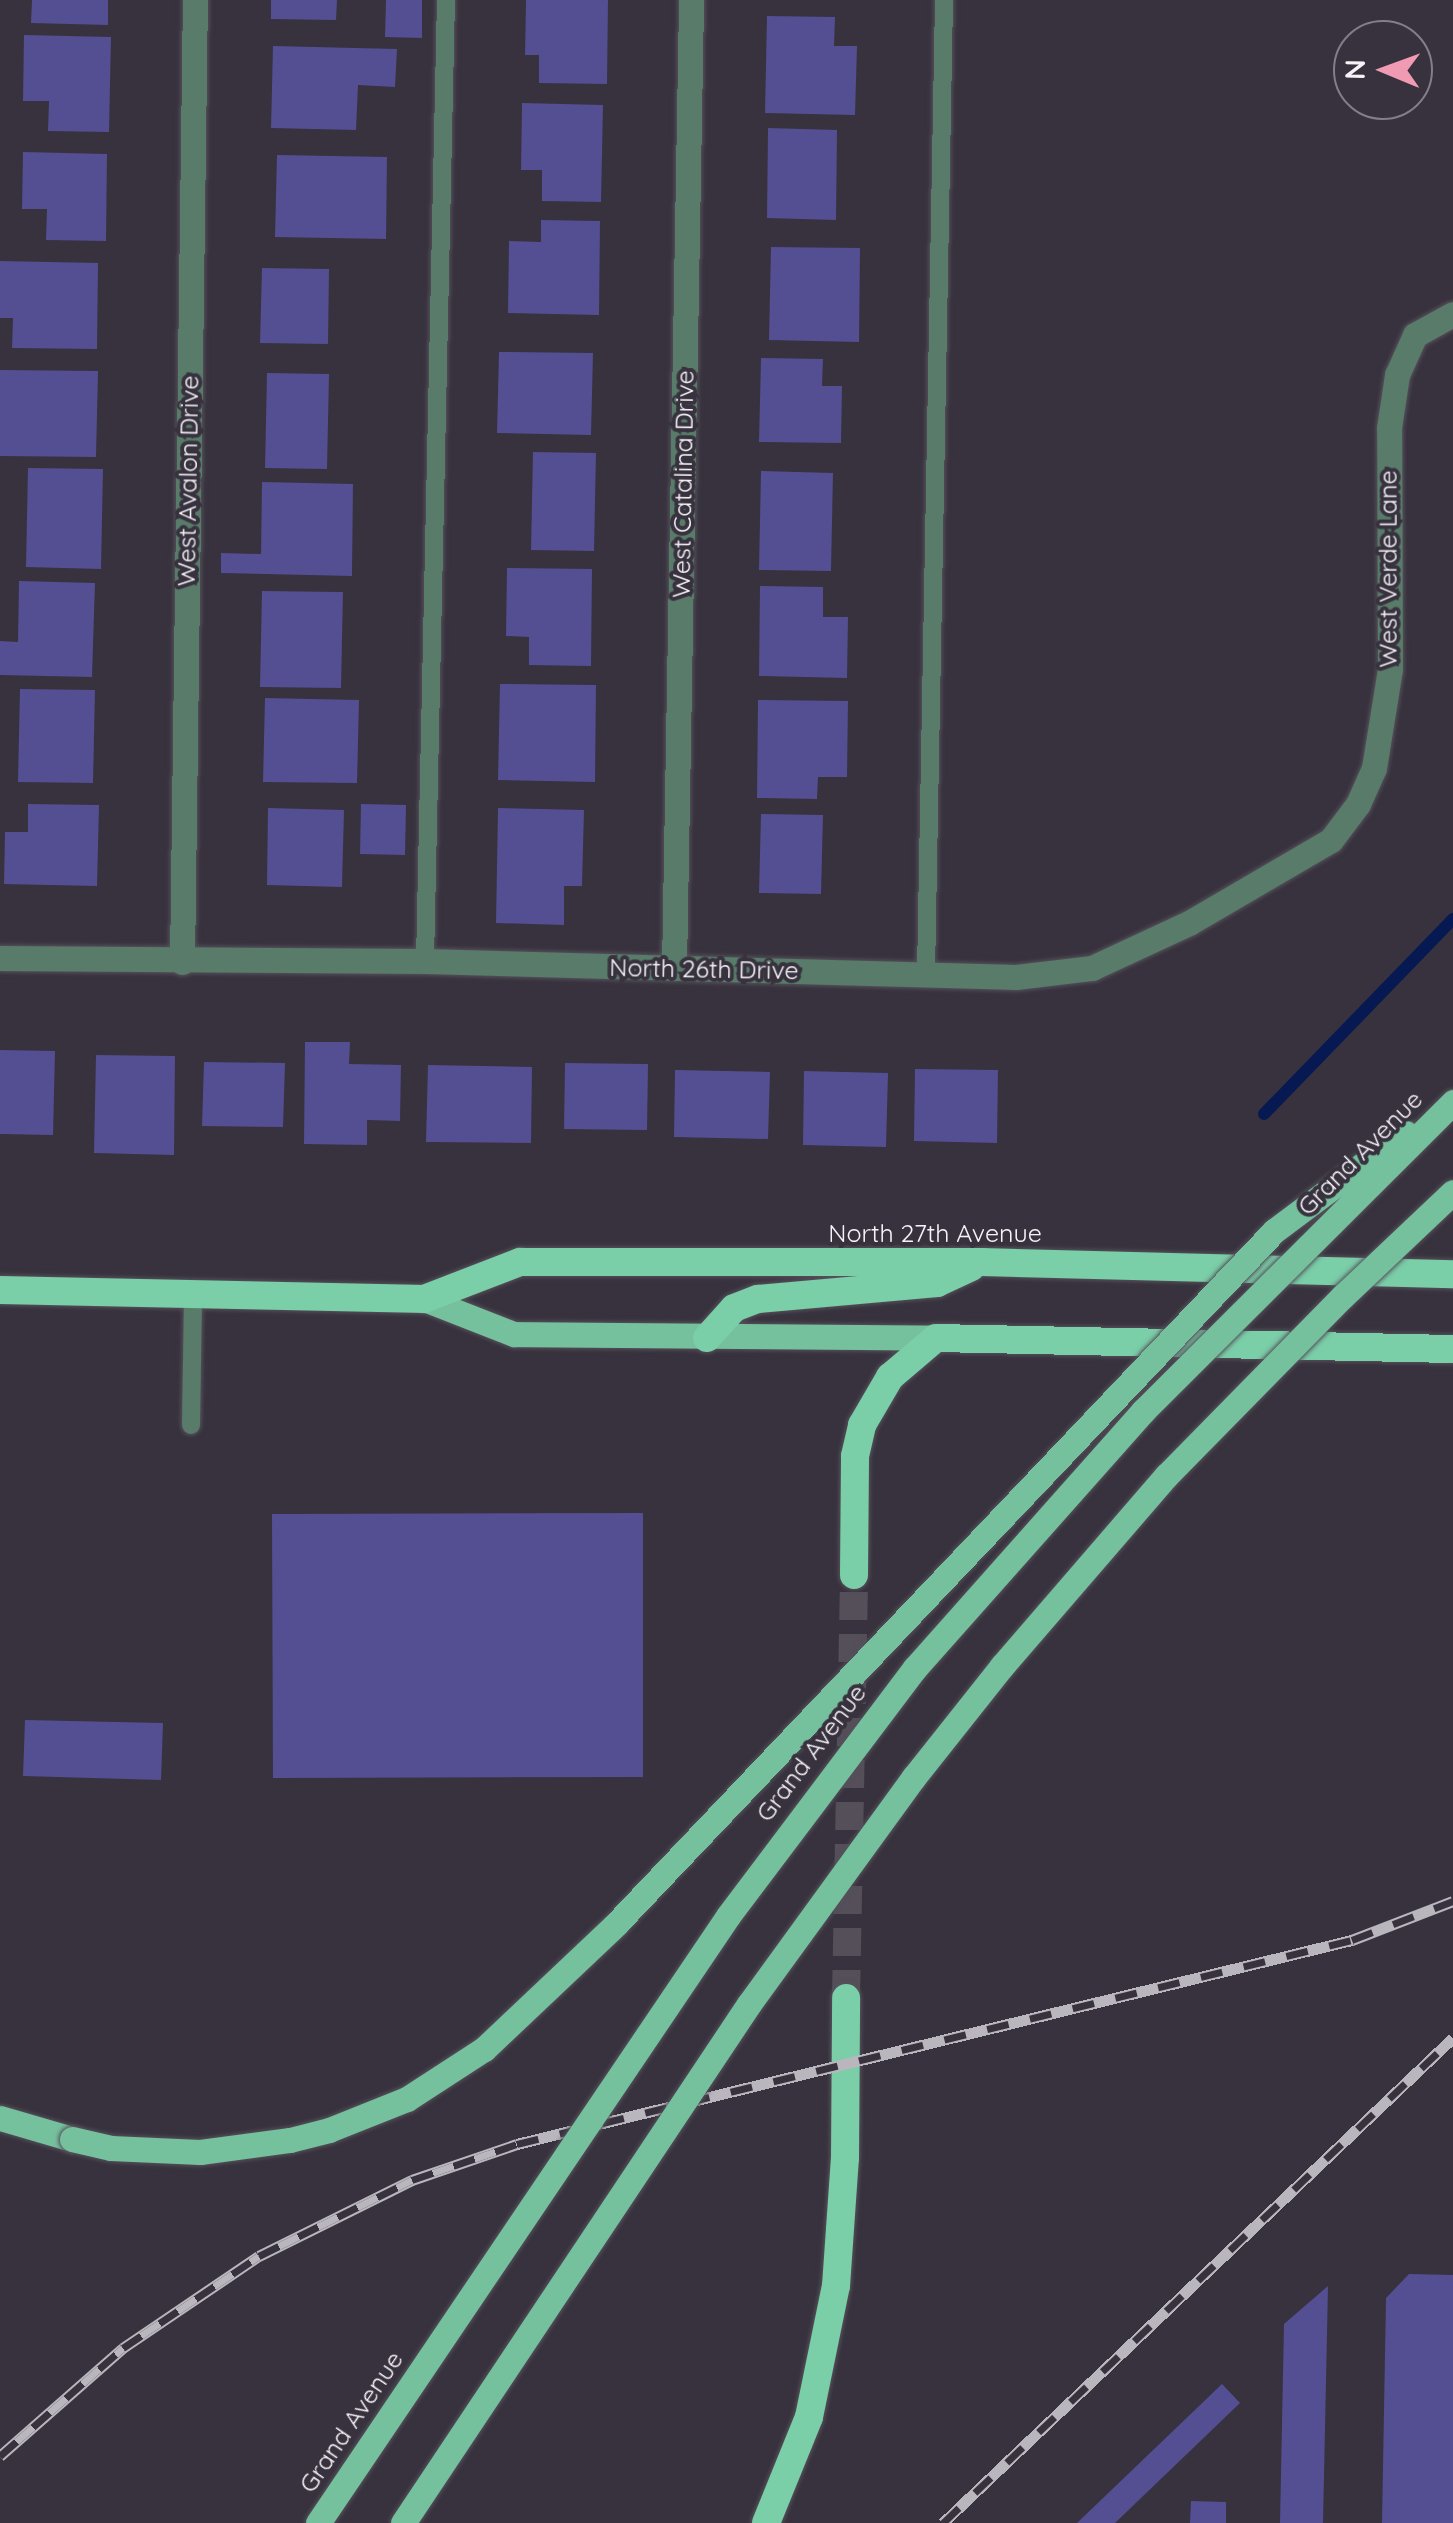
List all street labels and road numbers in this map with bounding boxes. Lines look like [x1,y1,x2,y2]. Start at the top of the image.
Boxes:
street label: West Catalina Drive [666,370,700,598]
street label: West Avalon Drive [171,375,205,587]
street label: West Verde Lane [1373,470,1403,668]
street label: North 26th Drive [609,952,799,986]
street label: Grand Avenue [1291,1084,1429,1222]
street label: North 27th Avenue [828,1218,1042,1248]
street label: Grand Avenue [750,1679,872,1827]
street label: Grand Avenue [293,2346,409,2498]

